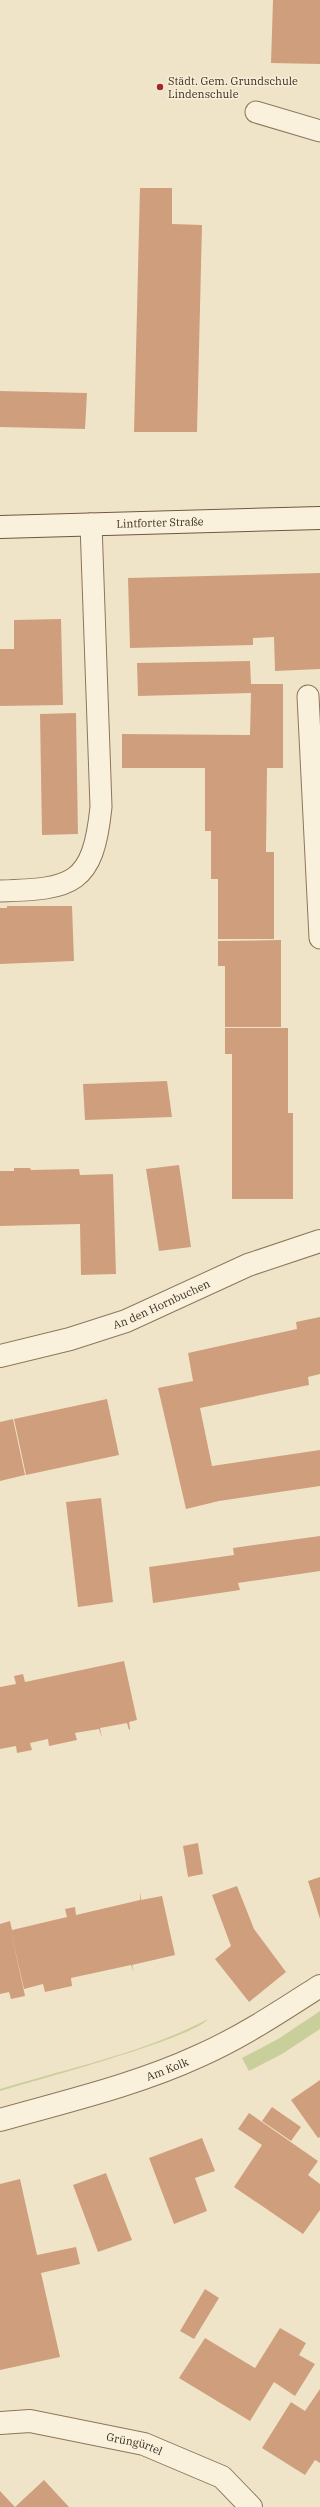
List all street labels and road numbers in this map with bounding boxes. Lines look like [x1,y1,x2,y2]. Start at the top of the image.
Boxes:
street label: Lintforter Straße [116,514,204,531]
street label: An den Hornbuchen [111,1276,212,1332]
street label: Am Kolk [144,2054,191,2084]
street label: Grüngürtel [105,2430,165,2458]

